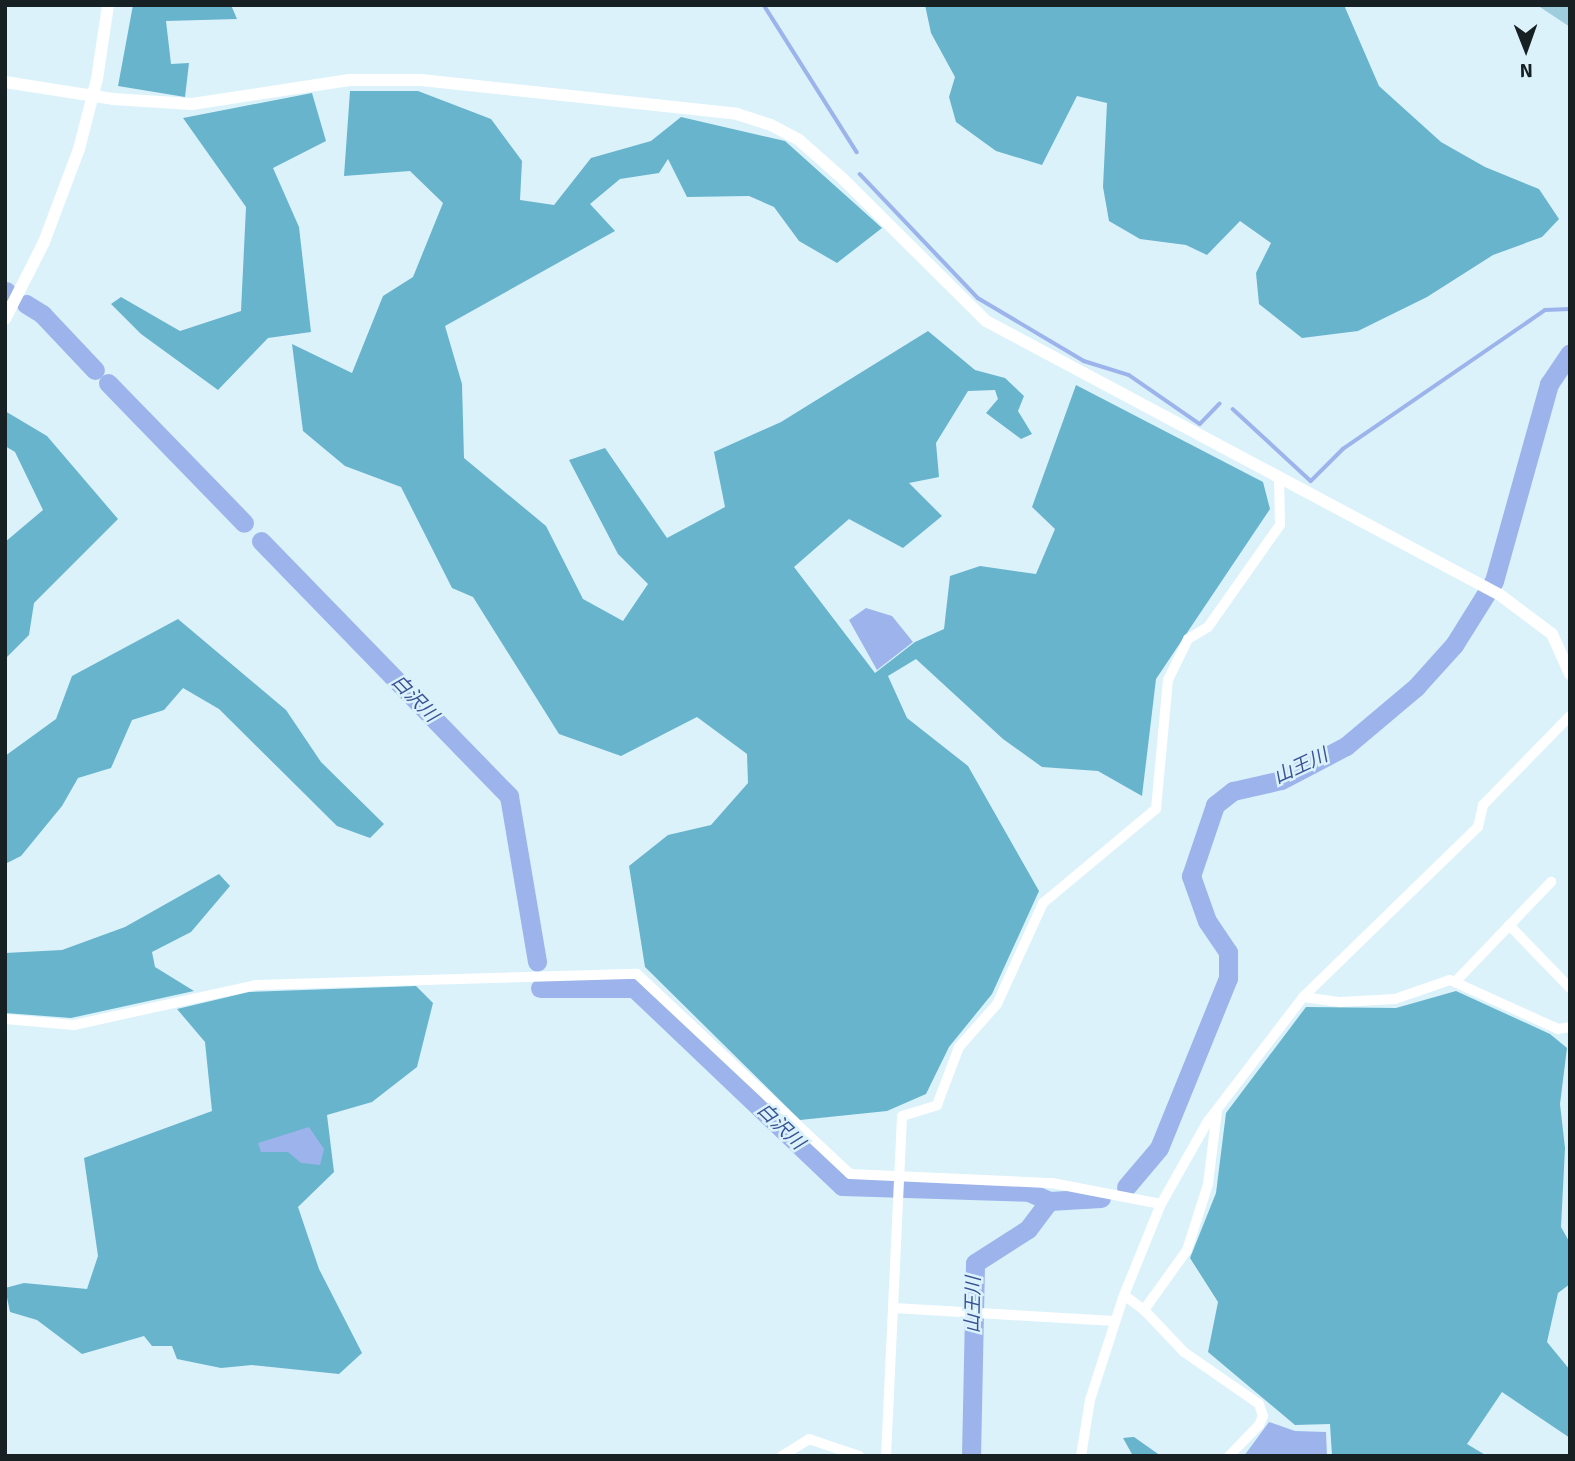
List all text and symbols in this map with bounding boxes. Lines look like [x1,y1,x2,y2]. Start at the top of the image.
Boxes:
north arrow [1491,14,1561,84]
text: N [1520,58,1533,82]
water label: 白沢川 [386,671,442,727]
water label: 山王川 [1270,745,1332,789]
water label: 白沢川 [752,1099,808,1155]
water label: 山王川 [962,1276,986,1334]

